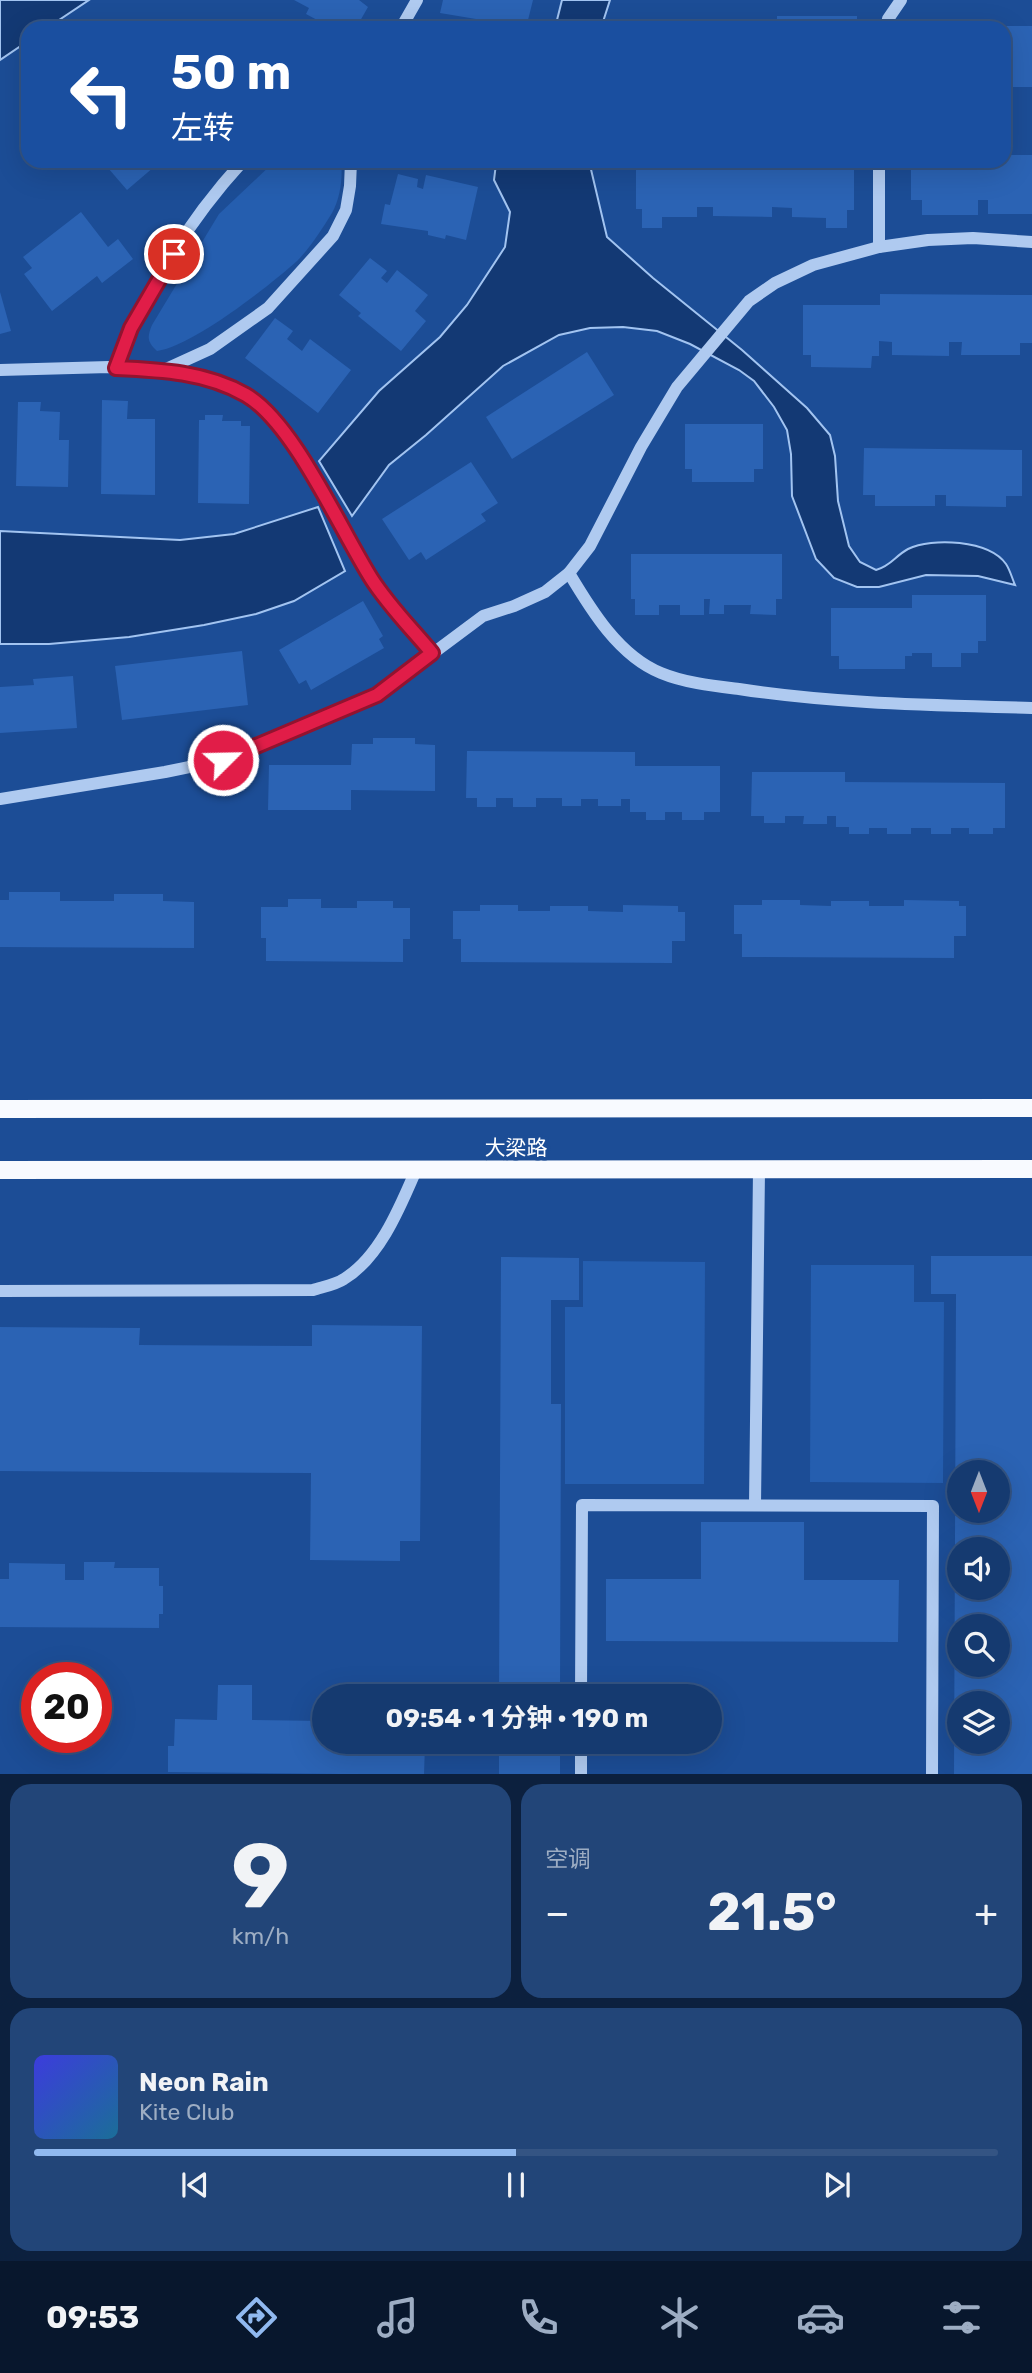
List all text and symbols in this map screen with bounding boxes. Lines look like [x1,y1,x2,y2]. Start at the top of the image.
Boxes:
text: 50 m [171,43,291,101]
icon: left [56,49,147,140]
text: 左转 [171,109,235,147]
pin [144,224,204,284]
icon: arrive [155,235,193,273]
position arrow [186,723,260,797]
street label: 大梁路 [485,1135,548,1160]
north arrow [947,1460,1010,1522]
map controls [947,1460,1010,1754]
button: sound [947,1537,1010,1600]
button: search [947,1614,1010,1677]
speed limit sign: 20 [21,1662,112,1753]
button: layers [947,1691,1010,1754]
text: 09:54 · 1 分钟 · 190 m [386,1703,648,1734]
text: 9 [231,1822,290,1930]
text: 空调 [545,1845,591,1873]
text: 21.5° [707,1881,837,1943]
text: − [545,1890,570,1936]
text: + [974,1890,998,1936]
text: km/h [232,1922,289,1950]
text: Neon Rain [139,2067,269,2098]
text: Kite Club [139,2098,234,2126]
icon: previous [176,2166,214,2204]
icon: pause [497,2166,535,2204]
icon: next [818,2166,856,2204]
icon: directions [232,2293,281,2342]
icon: music [373,2293,422,2342]
icon: phone [514,2293,563,2342]
icon: climate [655,2293,704,2342]
icon: car [796,2293,845,2342]
icon: filters [937,2293,986,2342]
text: 09:53 [46,2298,139,2336]

